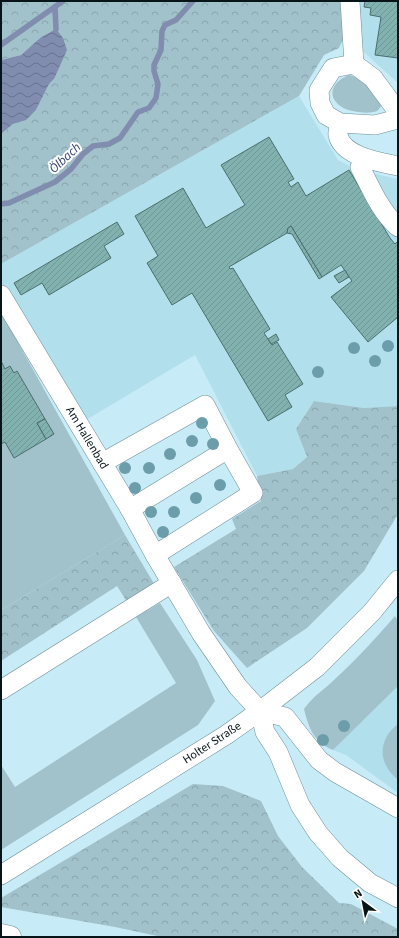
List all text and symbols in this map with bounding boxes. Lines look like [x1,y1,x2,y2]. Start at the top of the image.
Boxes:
water label: Ölbach [45,138,85,177]
street label: Am Hallenbad [62,403,112,473]
street label: Holter Straße [179,718,245,768]
north arrow [343,882,383,922]
text: N [351,886,365,902]

